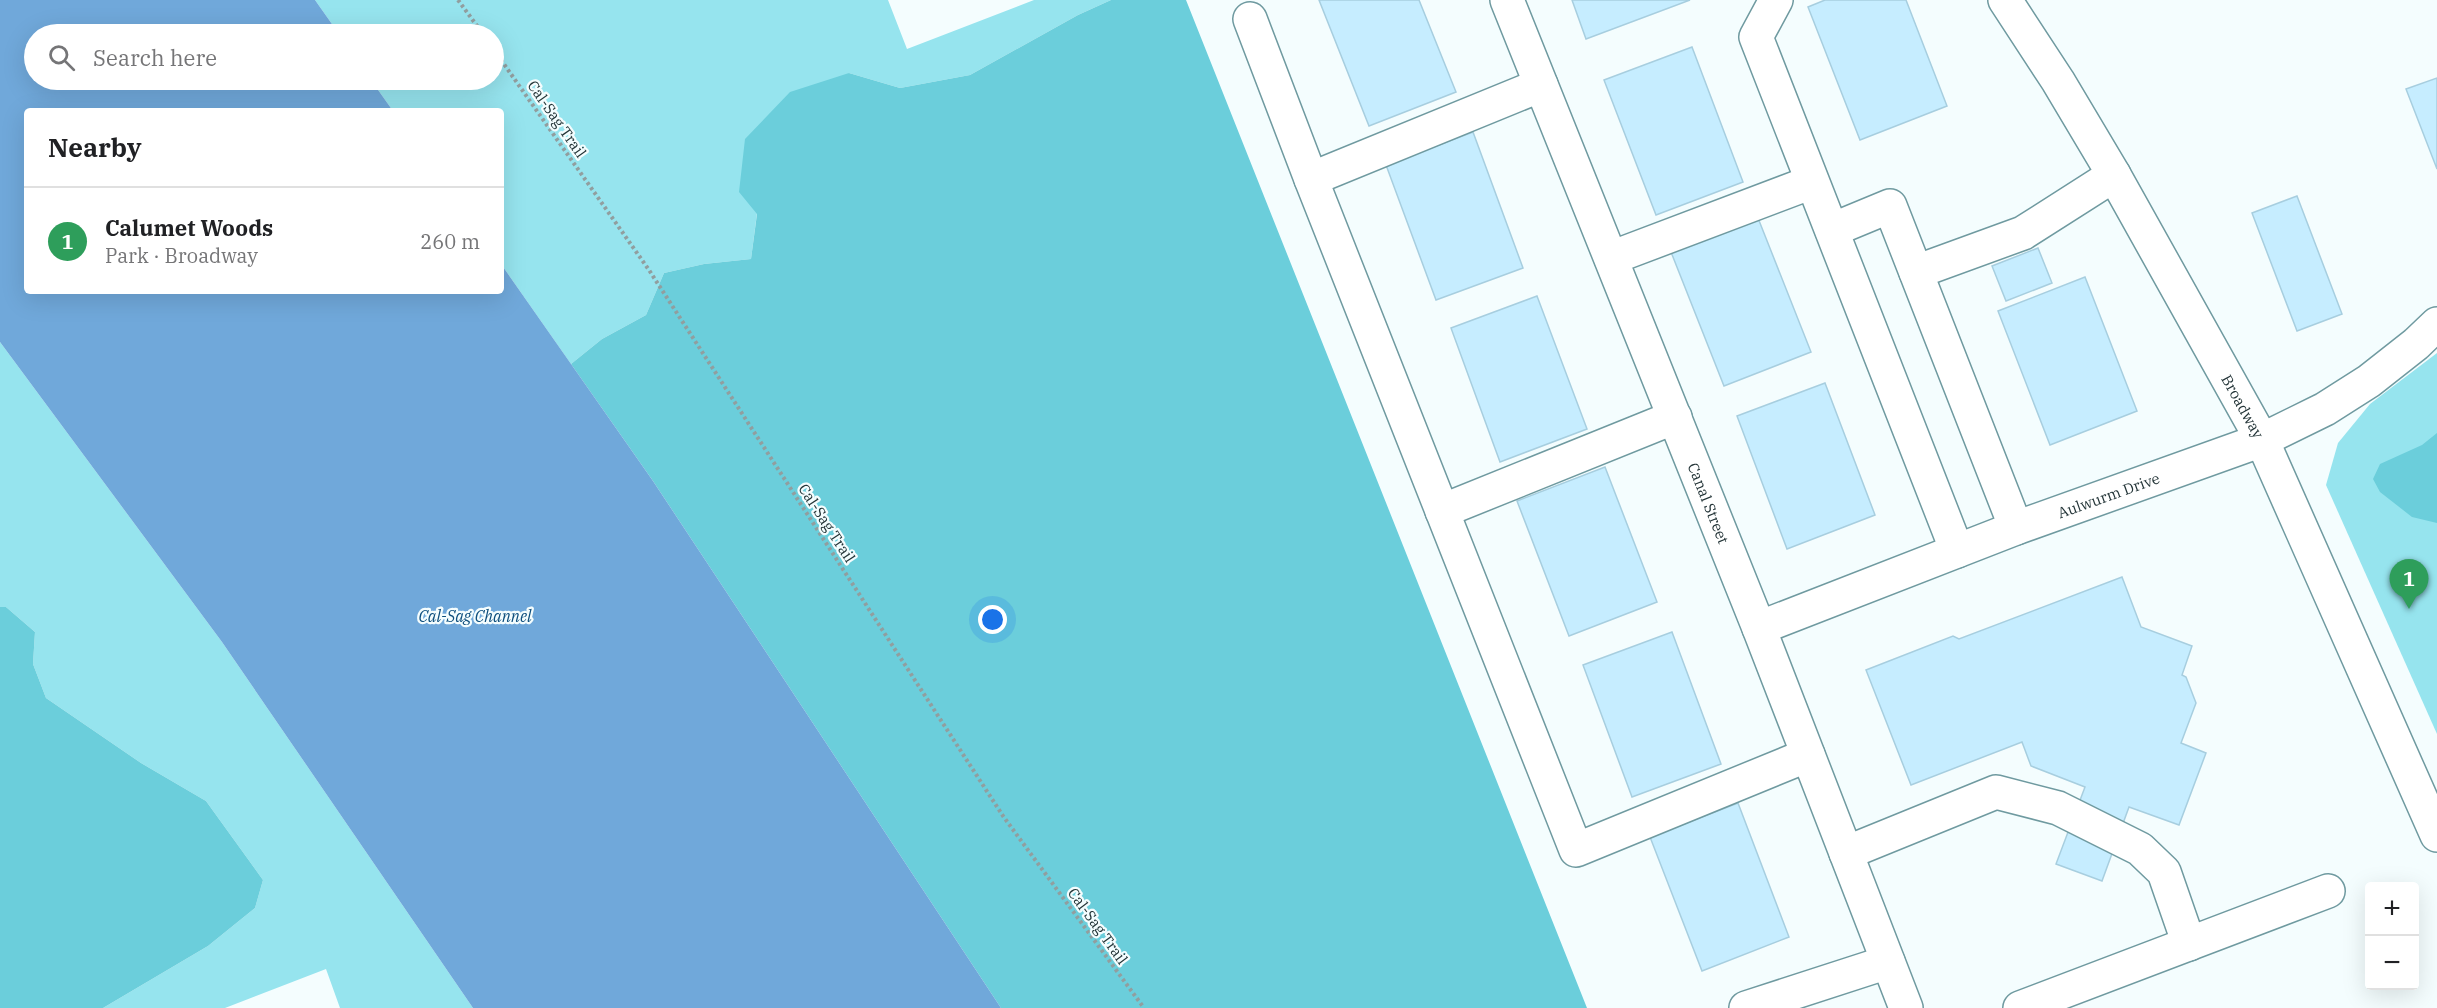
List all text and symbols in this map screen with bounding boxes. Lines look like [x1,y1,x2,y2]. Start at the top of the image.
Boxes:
search box [24,24,504,90]
icon: search [45,41,78,74]
text: Search here [93,43,217,72]
street label: Cal-Sag Trail [523,77,591,161]
text: Nearby [48,130,142,164]
text: Calumet Woods [105,213,273,242]
text: 1 [62,228,74,255]
text: 260 m [420,228,480,255]
text: Park · Broadway [105,242,258,269]
street label: Broadway [2218,371,2269,441]
street label: Canal Street [1684,460,1734,546]
street label: Aulwurm Drive [2055,468,2162,522]
street label: Cal-Sag Trail [795,480,859,566]
pin: 1 [2390,560,2428,609]
your location [978,605,1007,634]
water label: Cal-Sag Channel [418,606,532,626]
map controls [2365,882,2419,990]
button: + [2365,882,2419,936]
street label: Cal-Sag Trail [1064,884,1132,968]
button: − [2365,936,2419,990]

